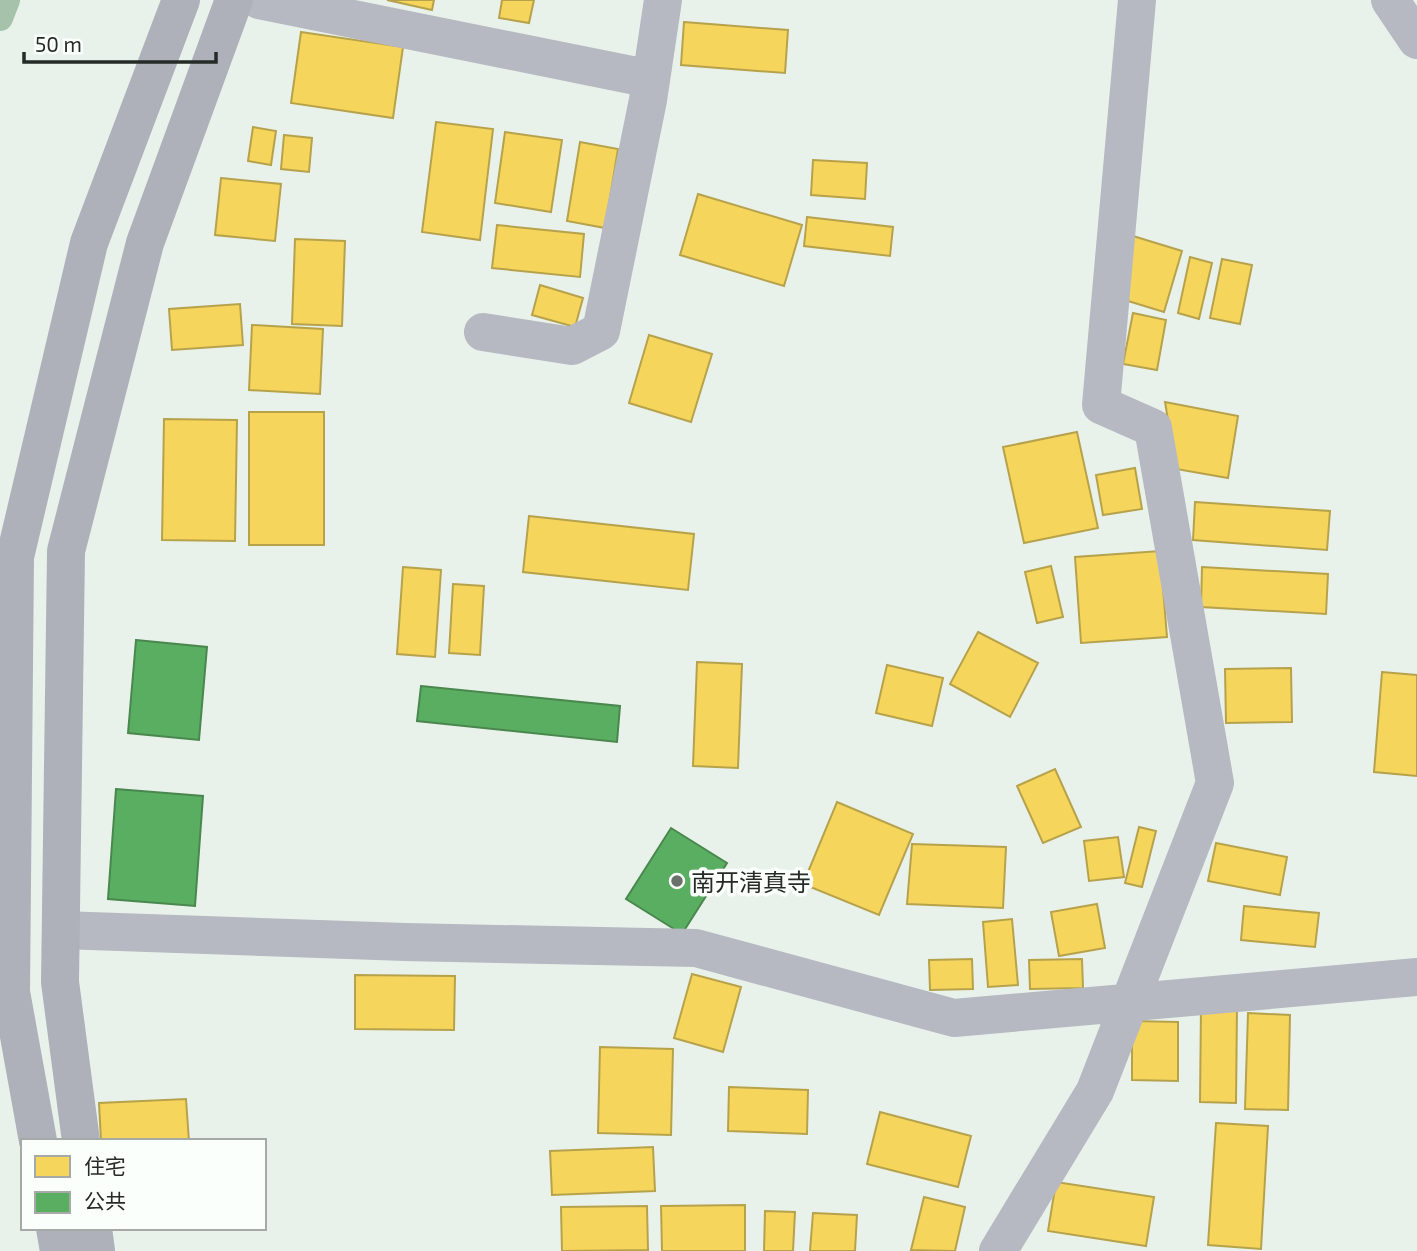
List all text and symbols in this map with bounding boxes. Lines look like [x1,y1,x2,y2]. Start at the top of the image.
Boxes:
scale bar [24,21,217,65]
text: 50 m [35,31,82,56]
place label: 南开清真寺 [691,867,811,896]
marker: 南开清真寺 [669,873,685,889]
legend [21,1139,266,1230]
text: 住宅 [84,1153,126,1178]
text: 公共 [84,1188,126,1213]

